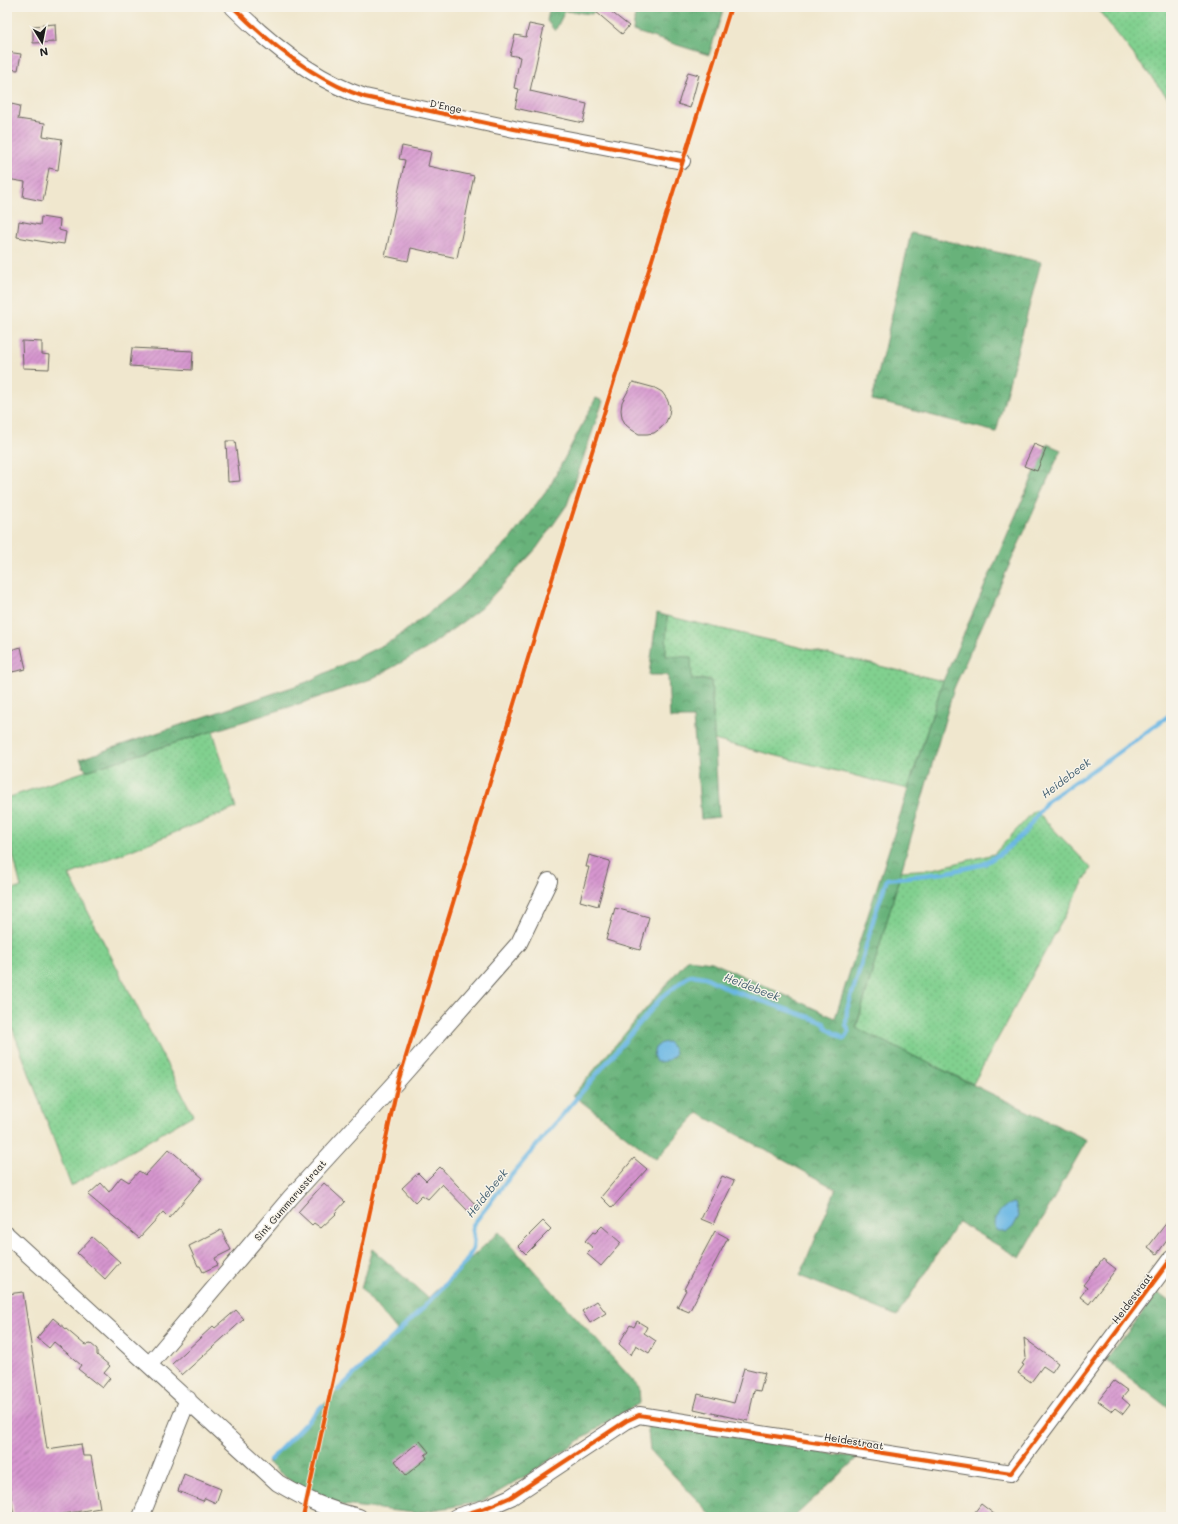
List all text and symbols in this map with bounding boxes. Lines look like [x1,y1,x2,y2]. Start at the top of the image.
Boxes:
north arrow [22,22,62,62]
text: N [38,44,49,60]
street label: D'Enge [429,96,463,116]
water label: Heidebeek [1038,754,1094,801]
water label: Heidebeek [722,969,782,1004]
street label: Sint Gummarusstraat [251,1156,329,1244]
water label: Heidebeek [462,1165,511,1220]
street label: Heidestraat [1108,1270,1156,1326]
street label: Heidestraat [823,1429,885,1453]

